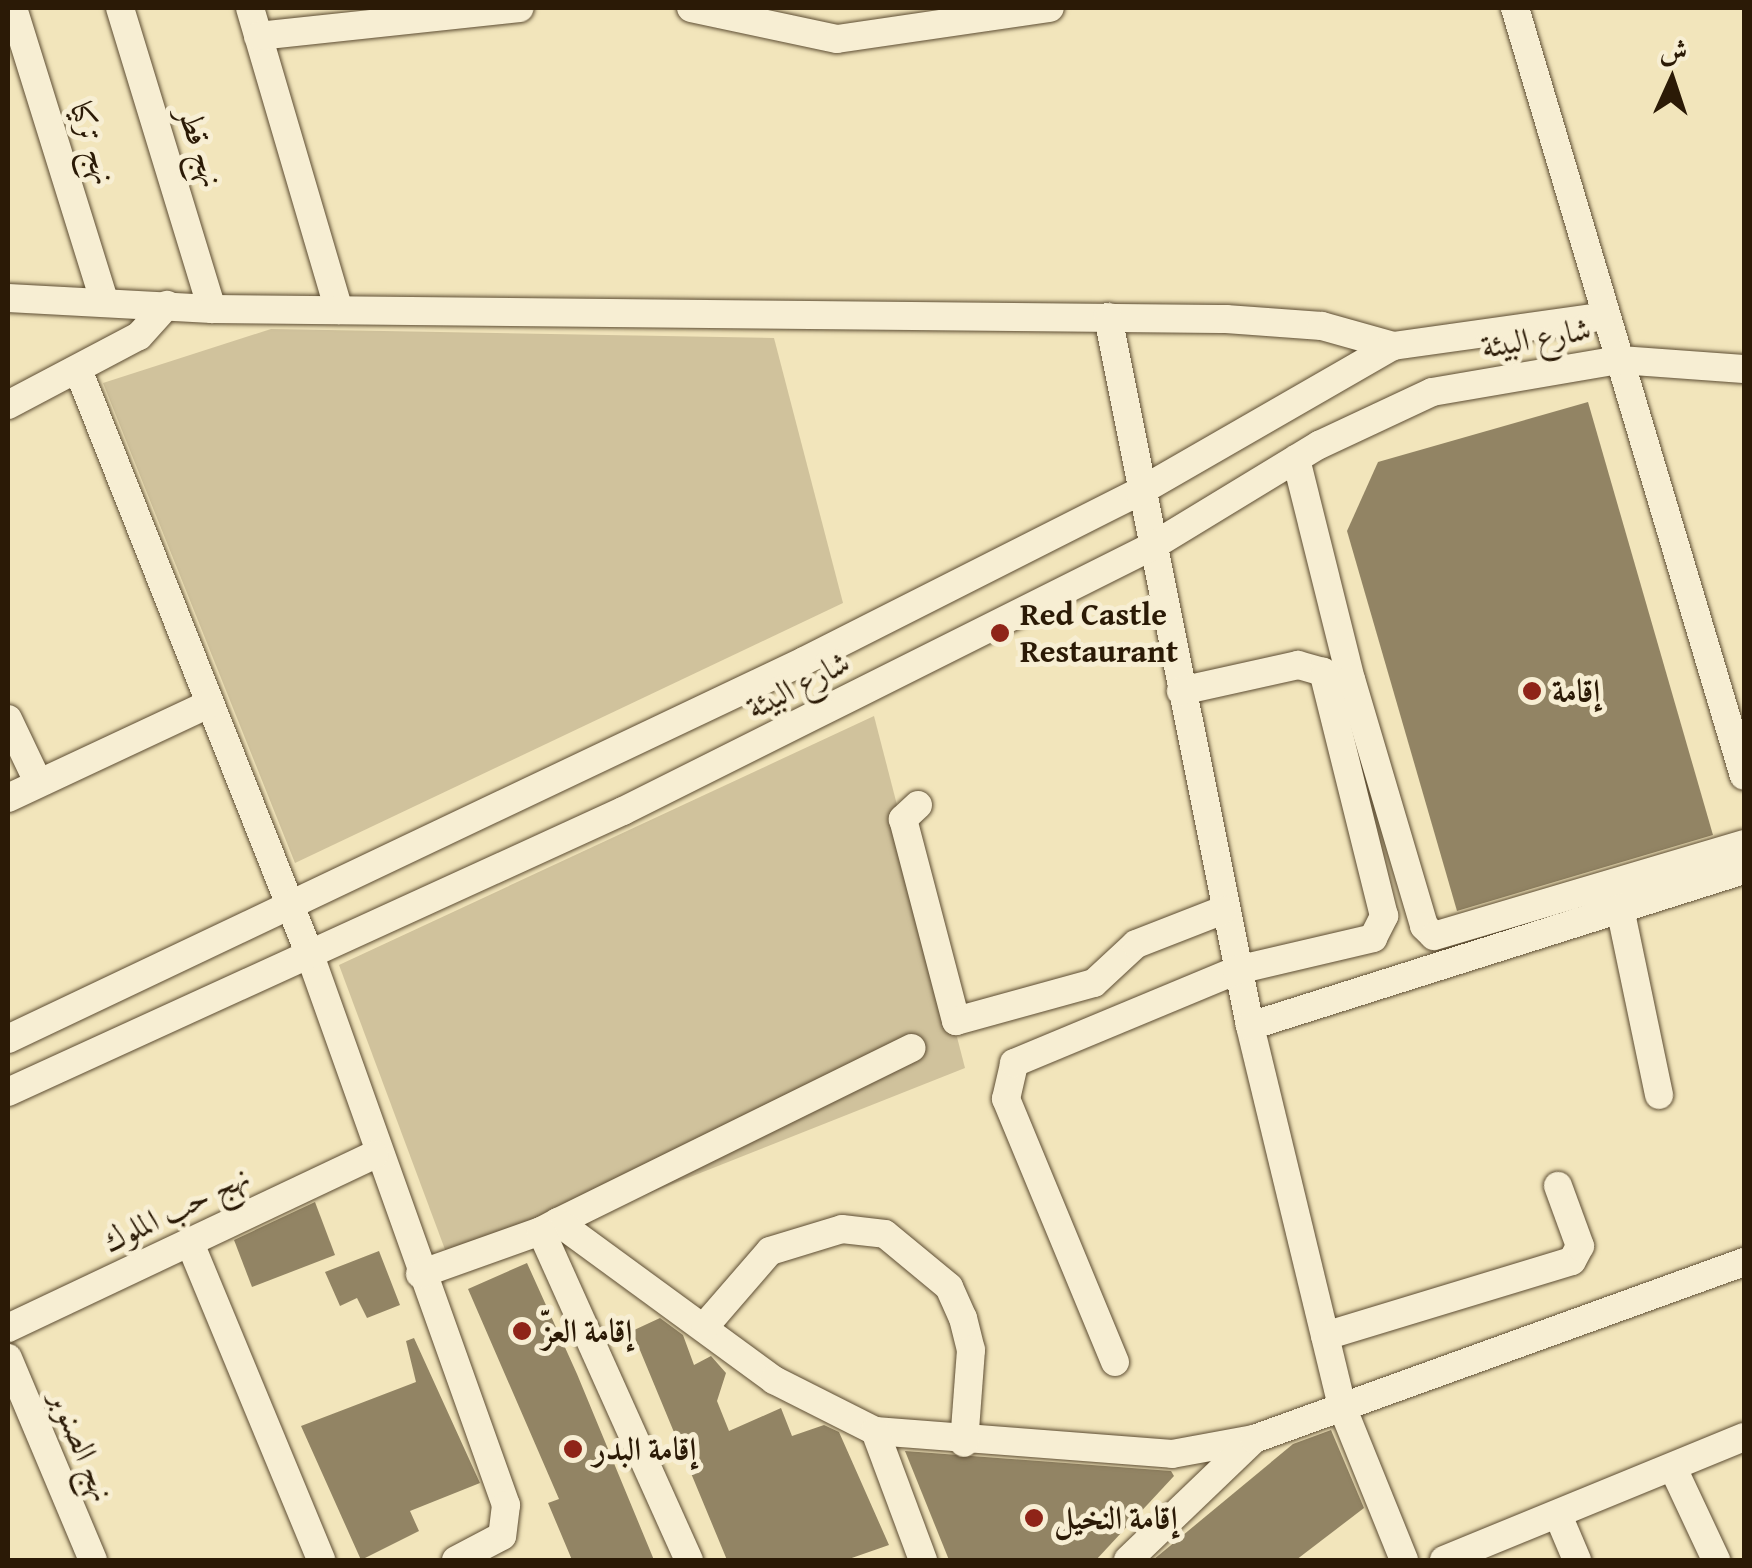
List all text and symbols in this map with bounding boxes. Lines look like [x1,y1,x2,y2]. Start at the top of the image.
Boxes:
text: ش [1659,28,1689,71]
north arrow [1622,30,1722,130]
street label: نهج تركيا [62,97,124,189]
street label: نهج قطر [170,102,232,192]
street label: شارع البيئة [1478,309,1594,367]
place label: Red Castle Restaurant [1020,596,1178,671]
marker: Red Castle Restaurant [989,622,1011,644]
street label: شارع البيئة [740,643,856,727]
place label: إقامة [1552,672,1600,710]
marker: إقامة [1521,680,1543,702]
street label: نهج حب الملوك [96,1157,256,1261]
place label: إقامة العزّ [542,1312,633,1350]
marker: إقامة العزّ [511,1320,533,1342]
street label: نهج الصنوبر [42,1385,122,1507]
place label: إقامة البدر [593,1430,697,1468]
marker: إقامة البدر [562,1438,584,1460]
place label: إقامة النخيل [1054,1499,1178,1537]
marker: إقامة النخيل [1023,1507,1045,1529]

